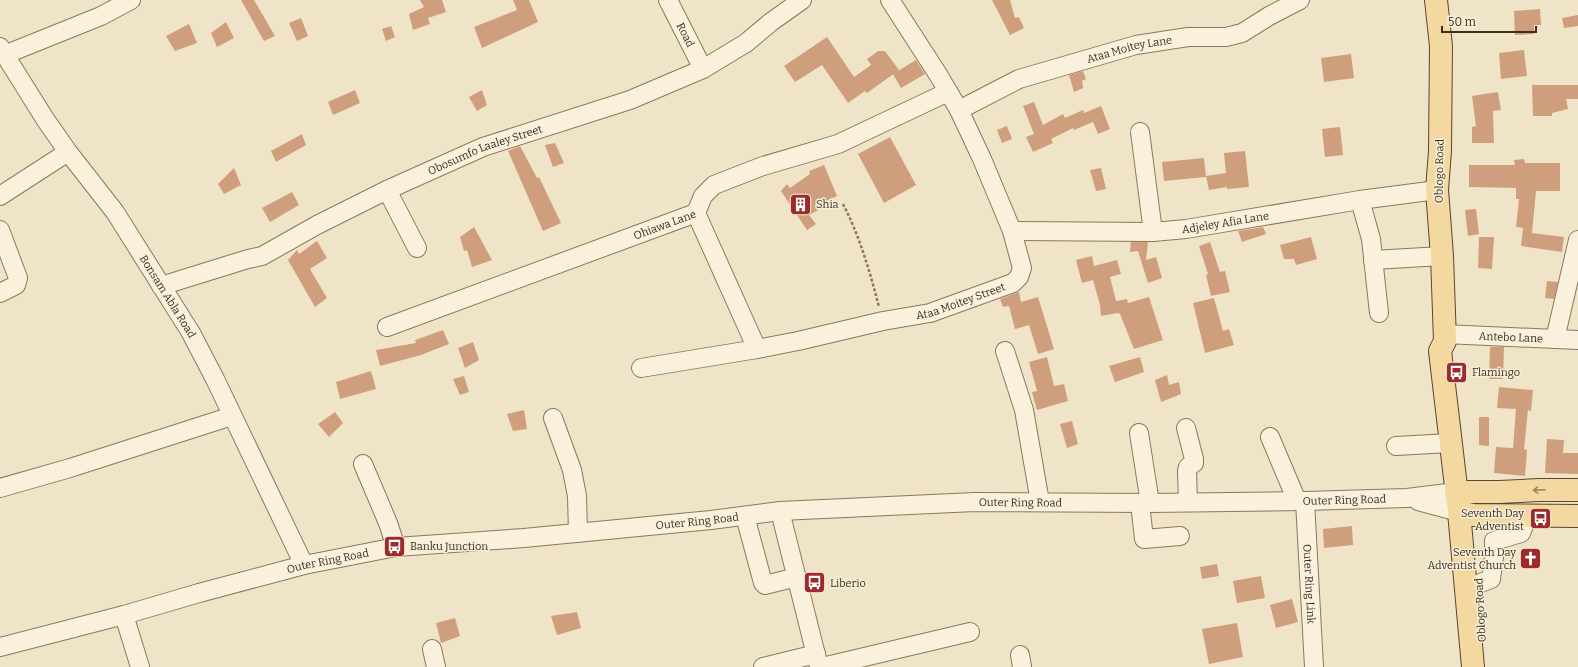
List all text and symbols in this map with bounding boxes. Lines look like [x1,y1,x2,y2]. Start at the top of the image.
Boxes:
scale bar [1442,8,1536,34]
text: 50 m [1448,15,1477,29]
street label: Road [674,21,697,50]
street label: Ataa Moitey Lane [1085,34,1173,66]
street label: Obosumfo Laaley Street [426,122,544,178]
street label: Oblogo Road [1432,138,1447,203]
building icon: Shia [788,191,814,217]
place label: Shia [816,198,839,211]
street label: Ohiawa Lane [632,208,698,242]
street label: Adjeley Afia Lane [1181,209,1270,236]
street label: Bonsam Abla Road [137,253,199,341]
street label: Ataa Moitey Street [915,280,1007,322]
street label: Antebo Lane [1478,330,1543,345]
bus stop icon: Flamingo [1443,359,1469,385]
place label: Flamingo [1472,366,1520,379]
one-way arrow [1533,486,1546,494]
street label: Outer Ring Road [1302,493,1387,508]
street label: Outer Ring Road [979,496,1063,510]
bus stop icon: Seventh Day Adventist [1527,506,1553,532]
place label: Seventh Day Adventist [1461,507,1524,533]
street label: Outer Ring Road [655,510,740,532]
bus stop icon: Banku Junction [381,533,407,559]
place label: Banku Junction [410,540,488,553]
street label: Outer Ring Link [1300,544,1318,625]
church icon: Seventh Day Adventist Church [1518,545,1544,571]
street label: Outer Ring Road [285,546,370,576]
place label: Seventh Day Adventist Church [1428,546,1516,572]
bus stop icon: Liberio [802,570,828,596]
place label: Liberio [830,577,866,590]
street label: Oblogo Road [1472,577,1489,642]

